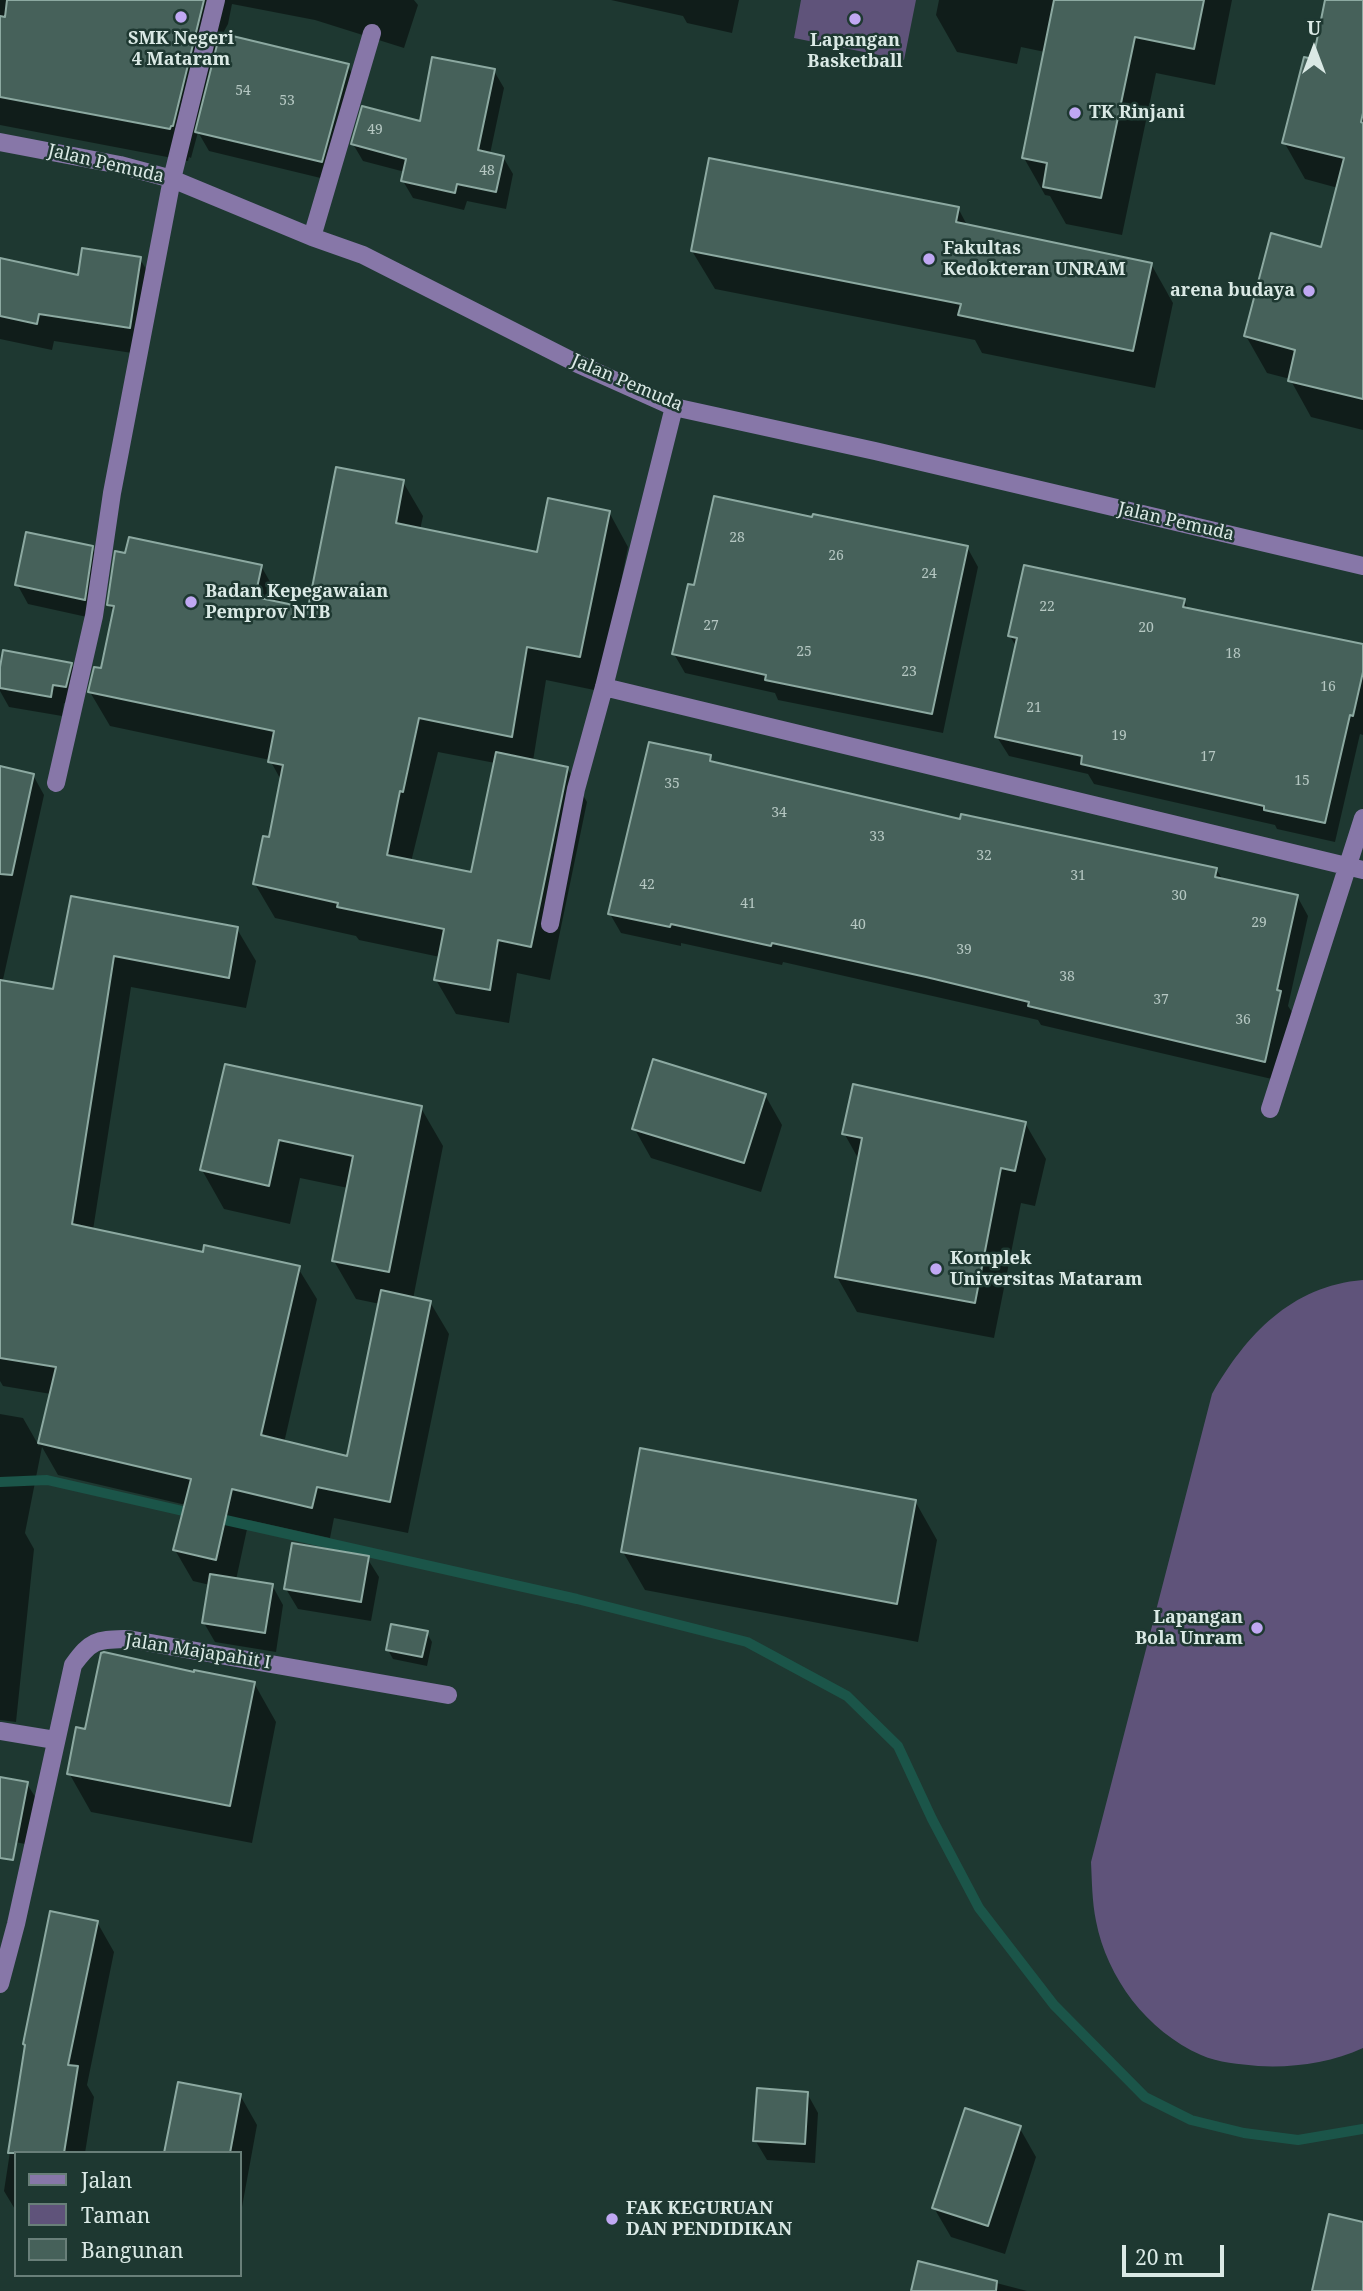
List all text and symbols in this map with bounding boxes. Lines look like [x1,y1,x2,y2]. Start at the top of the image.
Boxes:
marker: SMK Negeri 4 Mataram [173,9,189,25]
marker: Lapangan Basketball [847,11,863,27]
north arrow [1279,14,1349,84]
text: U [1307,15,1321,41]
place label: SMK Negeri 4 Mataram [128,28,234,70]
place label: Lapangan Basketball [807,30,903,72]
house number: 54 [235,83,251,99]
house number: 53 [279,93,295,109]
place label: TK Rinjani [1089,102,1185,124]
marker: TK Rinjani [1067,105,1083,121]
house number: 49 [367,122,383,138]
street label: Jalan Pemuda [46,140,166,188]
house number: 48 [479,163,495,179]
place label: Fakultas Kedokteran UNRAM [943,238,1126,280]
marker: Fakultas Kedokteran UNRAM [921,251,937,267]
place label: arena budaya [1170,280,1295,302]
marker: arena budaya [1301,283,1317,299]
street label: Jalan Pemuda [568,350,686,416]
street label: Jalan Pemuda [1116,498,1236,546]
house number: 28 [729,530,745,546]
house number: 26 [828,548,844,564]
house number: 24 [921,566,937,582]
place label: Badan Kepegawaian Pemprov NTB [205,581,388,624]
marker: Badan Kepegawaian Pemprov NTB [183,594,199,610]
house number: 22 [1039,599,1055,615]
house number: 27 [703,618,719,634]
house number: 20 [1138,620,1154,636]
house number: 25 [796,644,812,660]
house number: 18 [1225,646,1241,662]
house number: 23 [901,664,917,680]
house number: 16 [1320,679,1336,695]
house number: 21 [1026,700,1042,716]
house number: 19 [1111,728,1127,744]
house number: 17 [1200,749,1216,765]
house number: 15 [1294,773,1310,789]
house number: 35 [664,776,680,792]
house number: 34 [771,805,787,821]
house number: 33 [869,829,885,845]
house number: 32 [976,848,992,864]
house number: 31 [1070,868,1086,884]
house number: 42 [639,877,655,893]
house number: 30 [1171,888,1187,904]
house number: 41 [740,896,756,912]
house number: 29 [1251,915,1267,931]
house number: 40 [850,917,866,933]
house number: 39 [956,942,972,958]
house number: 38 [1059,969,1075,985]
house number: 37 [1153,992,1169,1008]
house number: 36 [1235,1012,1251,1028]
place label: Komplek Universitas Mataram [950,1248,1142,1290]
marker: Komplek Universitas Mataram [928,1261,944,1277]
place label: Lapangan Bola Unram [1135,1607,1243,1650]
marker: Lapangan Bola Unram [1249,1620,1265,1636]
street label: Jalan Majapahit I [124,1630,272,1674]
legend [14,2151,242,2277]
text: Jalan [81,2166,132,2194]
place label: FAK KEGURUAN DAN PENDIDIKAN [626,2198,792,2240]
text: Taman [81,2201,150,2229]
marker: FAK KEGURUAN DAN PENDIDIKAN [604,2211,620,2227]
scale bar [1125,2232,1226,2276]
text: Bangunan [81,2236,184,2264]
text: 20 m [1135,2243,1184,2271]

